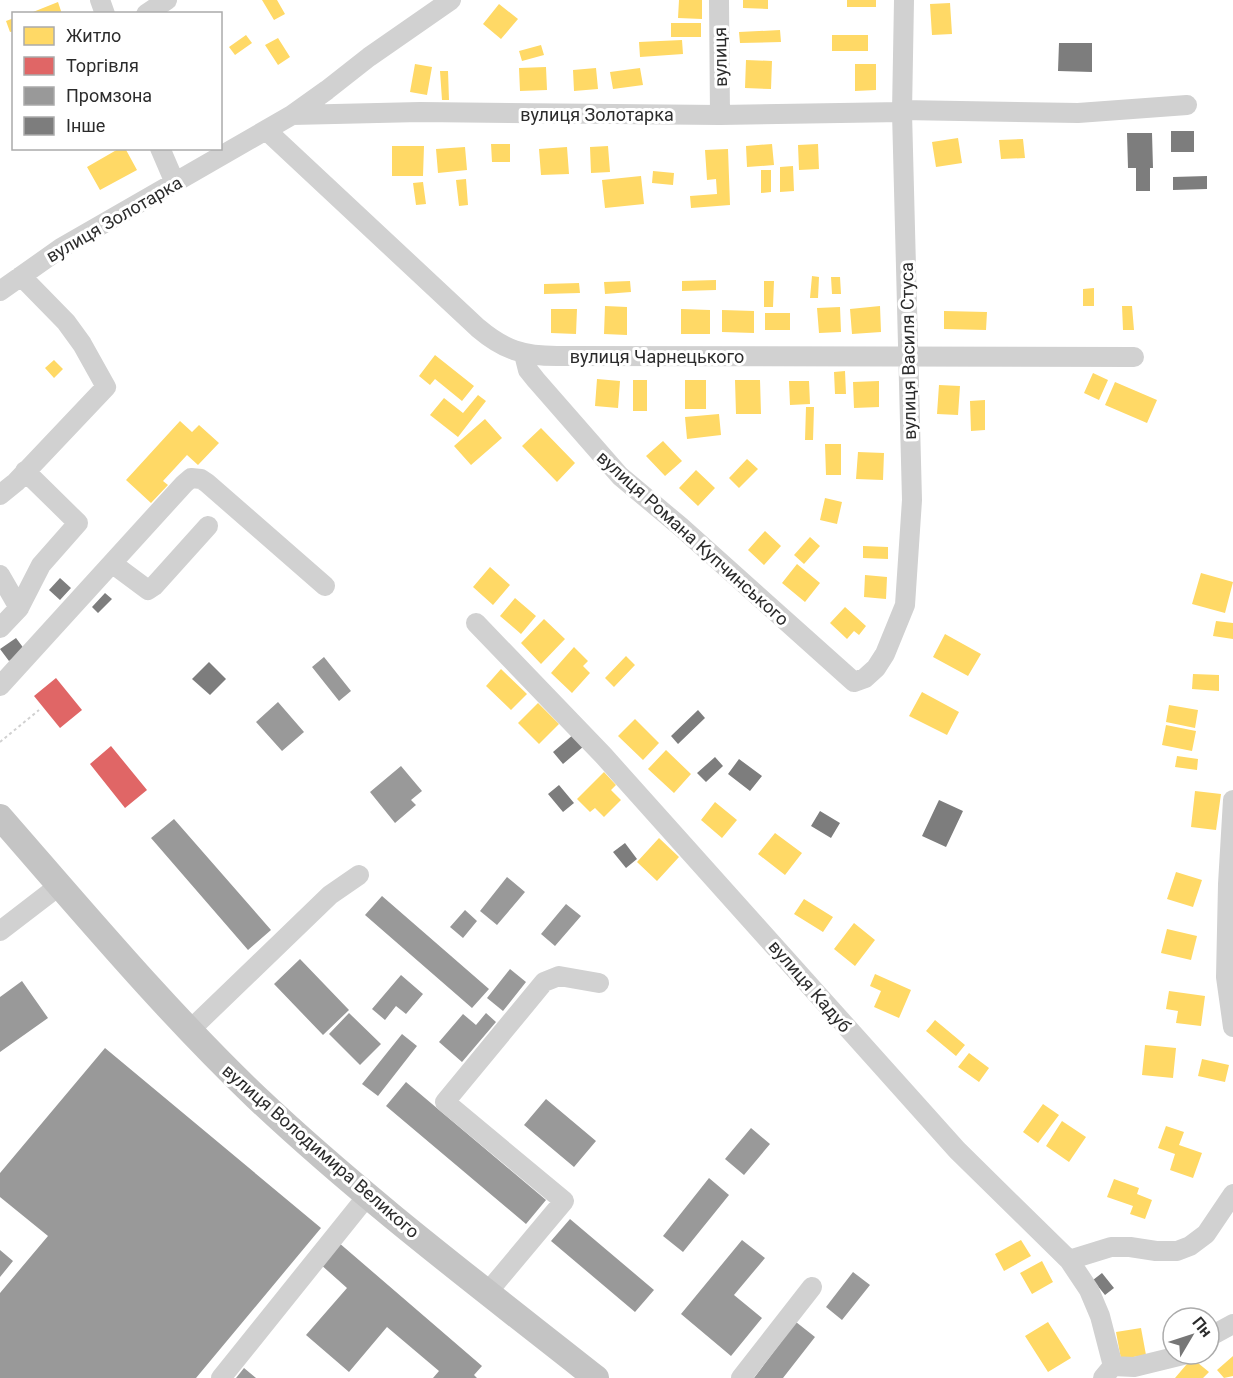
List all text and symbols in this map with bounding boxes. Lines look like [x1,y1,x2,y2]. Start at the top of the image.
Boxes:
legend [12,12,222,150]
text: Житло [66,25,121,46]
street label: вулиця [709,27,731,87]
text: Торгівля [66,55,139,76]
text: Промзона [66,85,152,106]
street label: вулиця Золотарка [520,104,674,125]
text: Інше [66,115,105,136]
street label: вулиця Золотарка [42,172,186,266]
street label: вулиця Василя Стуса [896,262,920,440]
street label: вулиця Чарнецького [570,346,744,367]
street label: вулиця Романа Купчинського [593,446,793,630]
street label: вулиця Кадуб [764,936,856,1036]
street label: вулиця Володимира Великого [218,1060,424,1242]
north arrow [1161,1306,1221,1366]
text: Пн [1188,1313,1216,1341]

